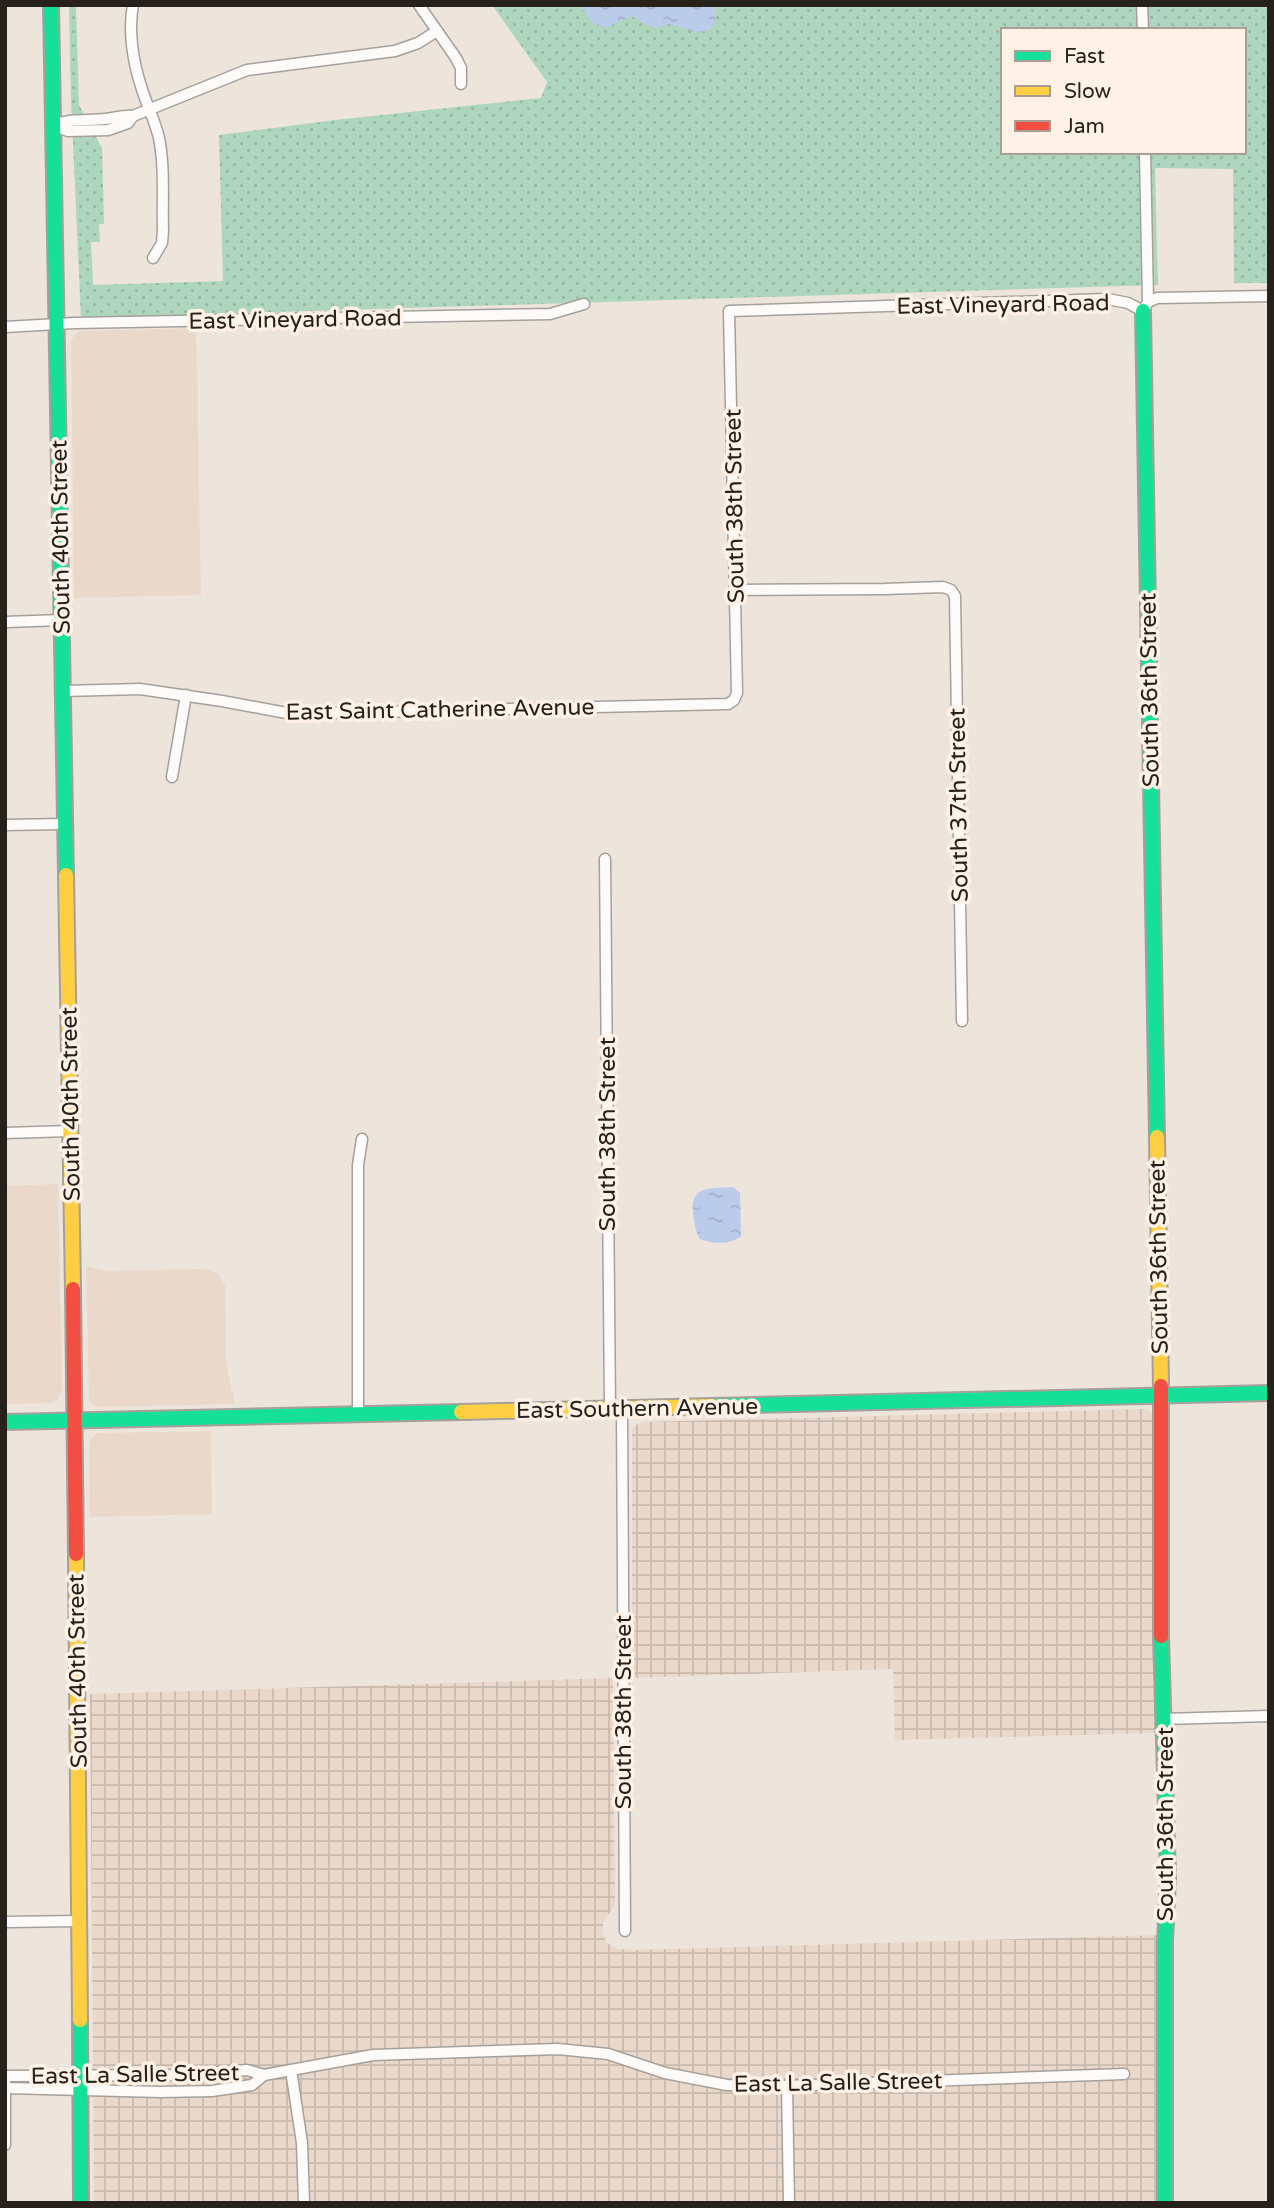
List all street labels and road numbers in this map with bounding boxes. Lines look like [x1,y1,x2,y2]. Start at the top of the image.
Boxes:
street label: East Vineyard Road [896,289,1110,321]
street label: East Vineyard Road [188,304,402,336]
street label: South 38th Street [719,408,751,603]
street label: South 40th Street [45,439,77,634]
street label: South 36th Street [1134,592,1166,787]
street label: East Saint Catherine Avenue [285,693,595,727]
street label: South 37th Street [943,707,975,902]
street label: South 40th Street [55,1006,87,1201]
street label: South 38th Street [594,1037,622,1231]
street label: South 36th Street [1143,1159,1175,1354]
street label: East Southern Avenue [516,1393,758,1425]
street label: South 40th Street [62,1573,94,1768]
street label: South 38th Street [610,1615,638,1809]
street label: South 36th Street [1152,1727,1180,1921]
street label: East La Salle Street [30,2059,240,2091]
street label: East La Salle Street [733,2067,943,2099]

